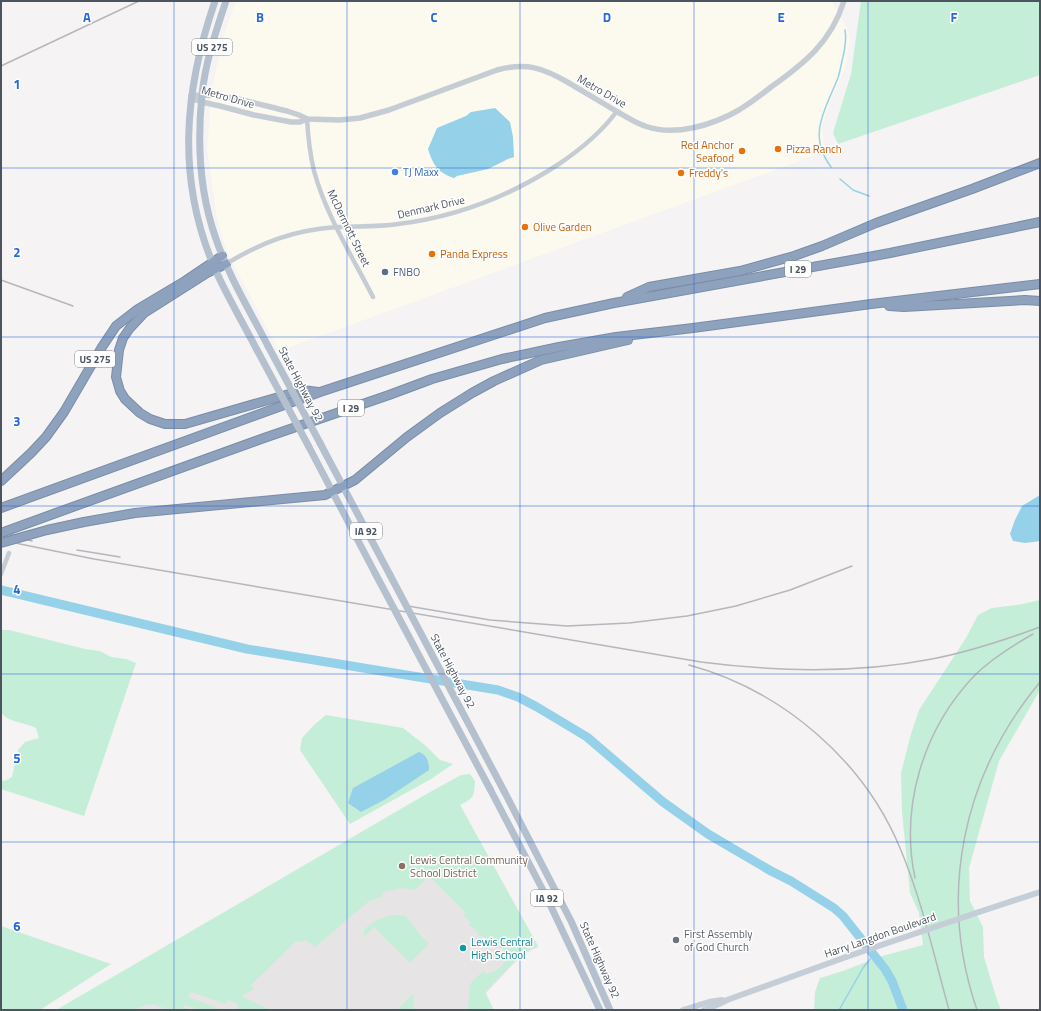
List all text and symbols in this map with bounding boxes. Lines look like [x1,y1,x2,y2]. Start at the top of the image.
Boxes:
text: A [83,7,91,27]
text: B [256,7,264,27]
text: C [430,7,438,27]
text: D [603,7,611,27]
text: E [777,7,785,27]
text: F [951,7,958,27]
road number: US 275 [192,39,232,55]
street label: Metro Drive [574,70,630,112]
text: 1 [13,74,21,94]
street label: Metro Drive [200,82,257,112]
place label: Red Anchor Seafood [681,137,734,166]
place label: Pizza Ranch [786,141,842,157]
marker: Pizza Ranch [773,144,783,154]
marker: Red Anchor Seafood [737,146,747,156]
place label: TJ Maxx [403,164,439,180]
place label: Freddy's [689,165,728,181]
marker: TJ Maxx [390,167,400,177]
marker: Freddy's [676,168,686,178]
street label: McDermott Street [323,187,375,269]
street label: Denmark Drive [396,191,467,223]
place label: Olive Garden [533,219,592,235]
marker: Olive Garden [520,222,530,232]
text: 2 [13,242,21,262]
place label: Panda Express [440,246,508,262]
marker: Panda Express [427,249,437,259]
road number: I 29 [785,261,811,277]
place label: FNBO [393,264,420,280]
marker: FNBO [380,267,390,277]
street label: State Highway 92 [275,344,327,424]
road number: US 275 [75,351,115,367]
road number: I 29 [338,400,364,416]
text: 3 [13,411,21,431]
road number: IA 92 [350,523,382,539]
text: 4 [13,579,21,599]
street label: State Highway 92 [427,631,479,711]
text: 5 [13,748,21,768]
place label: Lewis Central Community School District [410,852,529,881]
marker: Lewis Central Community School District [397,861,407,871]
road number: IA 92 [531,890,563,906]
street label: Harry Langdon Boulevard [822,908,938,962]
text: 6 [13,916,21,936]
street label: State Highway 92 [576,919,624,1001]
place label: First Assembly of God Church [684,926,753,955]
place label: Lewis Central High School [471,934,533,963]
marker: First Assembly of God Church [671,935,681,945]
marker: Lewis Central High School [458,943,468,953]

